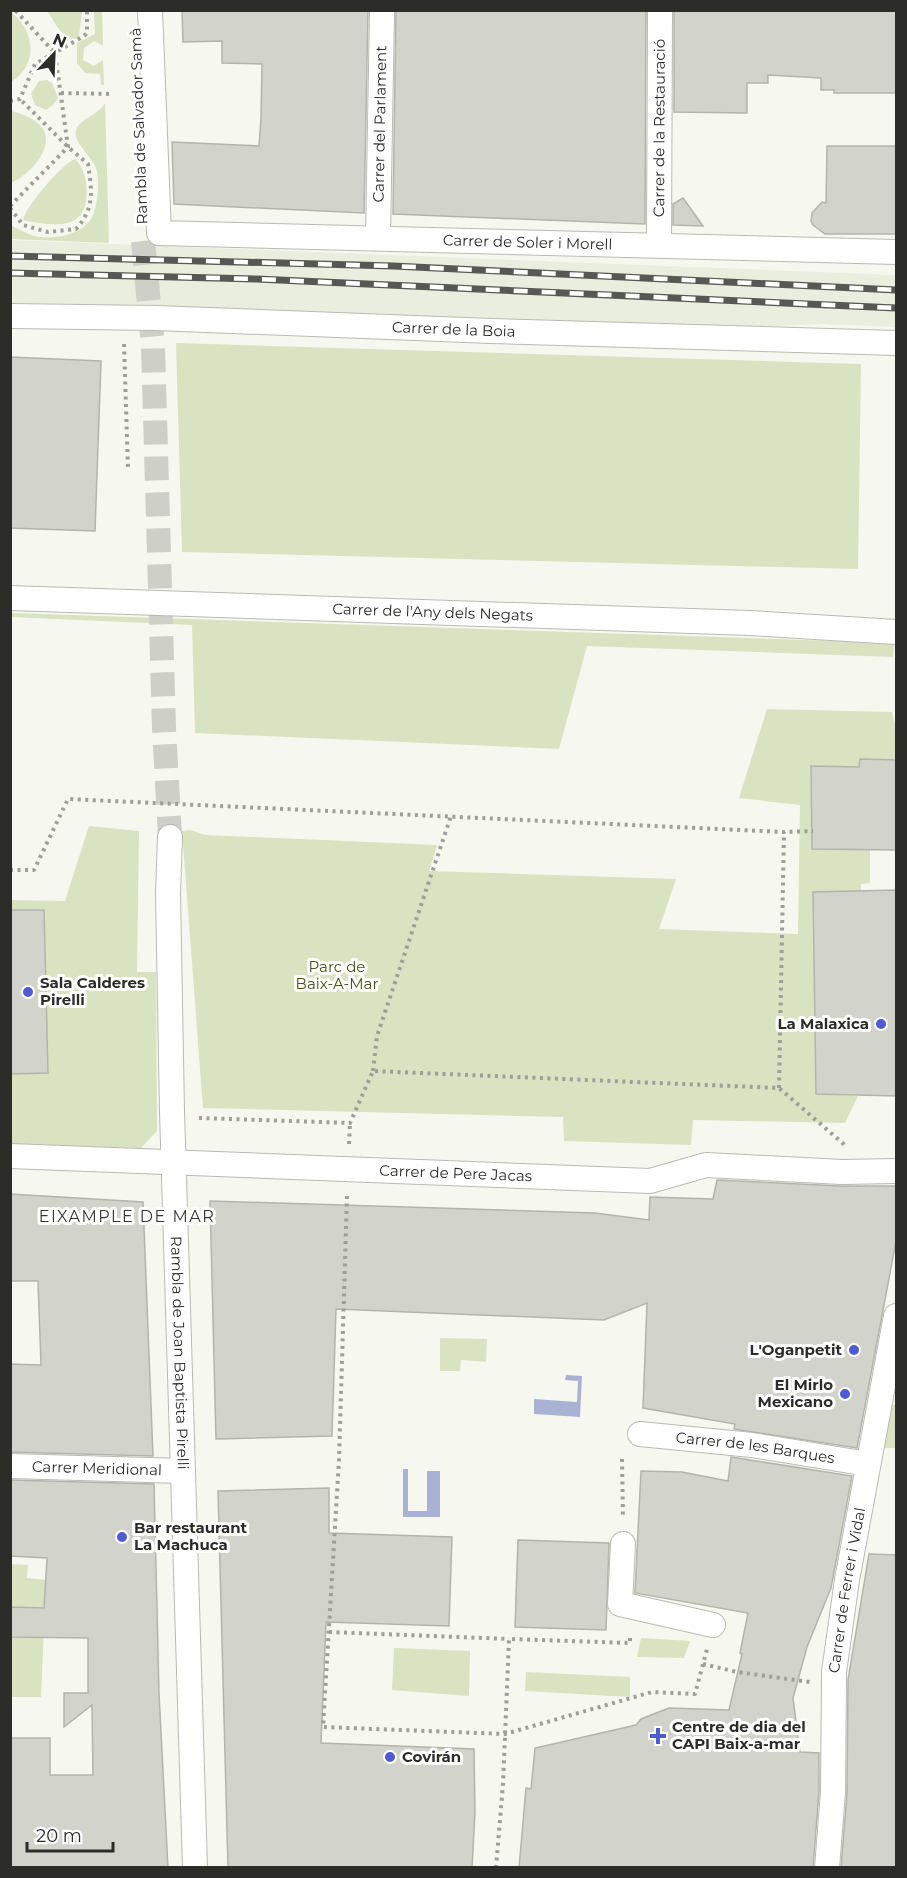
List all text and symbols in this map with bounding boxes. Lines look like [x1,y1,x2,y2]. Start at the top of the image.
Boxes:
north arrow [24,24,84,84]
street label: Rambla de Salvador Samà [126,27,151,225]
text: N [50,29,69,52]
street label: Carrer de la Restauració [649,39,669,217]
street label: Carrer del Parlament [369,45,390,203]
street label: Carrer de Soler i Morell [443,230,613,254]
street label: Carrer de la Boia [392,317,516,341]
street label: Carrer de l'Any dels Negats [332,599,533,625]
park label: Parc de Baix-A-Mar [296,957,378,993]
place label: Sala Calderes Pirelli [40,973,145,1009]
marker: Sala Calderes Pirelli [21,985,35,999]
place label: La Malaxica [777,1014,869,1033]
marker: La Malaxica [874,1017,888,1031]
street label: Carrer de Pere Jacas [379,1160,532,1185]
district label: EIXAMPLE DE MAR [39,1207,215,1226]
street label: Rambla de Joan Baptista Pirelli [167,1236,193,1470]
place label: L'Oganpetit [750,1340,842,1359]
marker: L'Oganpetit [847,1343,861,1357]
place label: El Mirlo Mexicano [758,1375,833,1411]
marker: El Mirlo Mexicano [838,1387,852,1401]
street label: Carrer de les Barques [675,1428,836,1467]
street label: Carrer Meridional [32,1457,162,1479]
street label: Carrer de Ferrer i Vidal [824,1506,869,1674]
place label: Bar restaurant La Machuca [134,1518,248,1554]
marker: Bar restaurant La Machuca [115,1530,129,1544]
place label: Centre de dia del CAPI Baix-a-mar [672,1717,806,1753]
marker: Centre de dia del CAPI Baix-a-mar [649,1727,667,1745]
place label: Covirán [402,1747,461,1766]
marker: Covirán [383,1750,397,1764]
scale bar [27,1815,112,1853]
text: 20 m [36,1825,82,1847]

